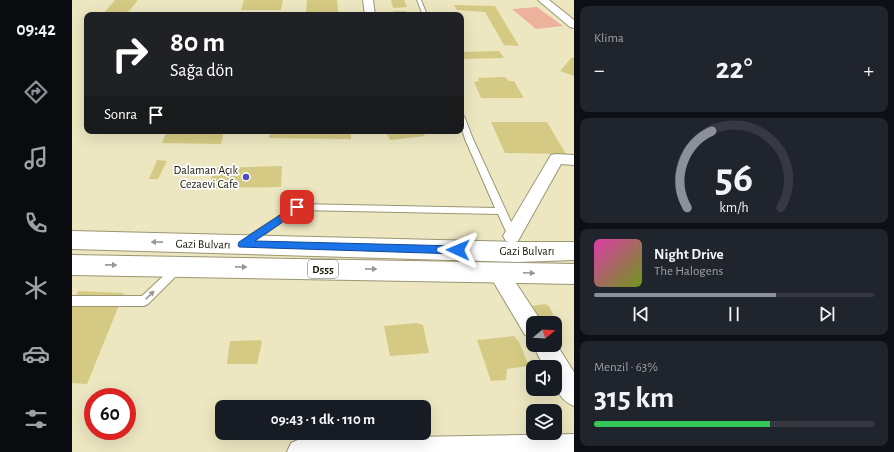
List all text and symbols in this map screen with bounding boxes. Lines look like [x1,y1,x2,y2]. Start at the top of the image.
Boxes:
text: 09:42 [16,21,56,39]
icon: right [104,28,156,80]
text: 80 m [170,29,225,57]
text: Klima [594,32,624,45]
text: 22° [715,54,753,84]
text: − [594,59,605,81]
text: + [863,59,874,81]
text: Sağa dön [170,62,234,80]
icon: directions [22,78,50,106]
icon: arrive [145,104,167,126]
text: Sonra [104,107,137,122]
icon: music [22,144,50,172]
text: 56 [715,158,753,199]
place label: Dalaman Açık Cezaevi Cafe [173,164,239,190]
marker: Dalaman Açık Cezaevi Cafe [241,172,251,182]
pin [280,190,314,224]
icon: arrive [286,196,308,218]
text: km/h [719,201,749,215]
icon: phone [22,209,50,237]
position arrow [437,229,479,271]
street label: Gazi Bulvarı [175,238,231,250]
one-way arrow [151,239,163,246]
street label: Gazi Bulvarı [499,245,555,257]
text: Night Drive [654,247,724,262]
road number: D555 [308,260,338,278]
one-way arrow [105,262,118,268]
one-way arrow [235,264,248,270]
text: The Halogens [654,265,723,278]
one-way arrow [365,266,378,272]
one-way arrow [523,269,535,276]
icon: climate [22,274,50,302]
one-way arrow [145,290,155,300]
icon: previous [630,303,652,325]
icon: pause [723,303,745,325]
icon: next [816,303,838,325]
north arrow [526,316,562,352]
map controls [526,316,562,440]
icon: car [22,340,50,368]
button: sound [526,360,562,396]
text: Menzil · 63% [594,361,658,374]
text: 315 km [594,383,674,413]
speed limit sign: 60 [84,388,136,440]
button: layers [526,404,562,440]
icon: filters [22,405,50,433]
text: 09:43 · 1 dk · 110 m [271,412,375,427]

